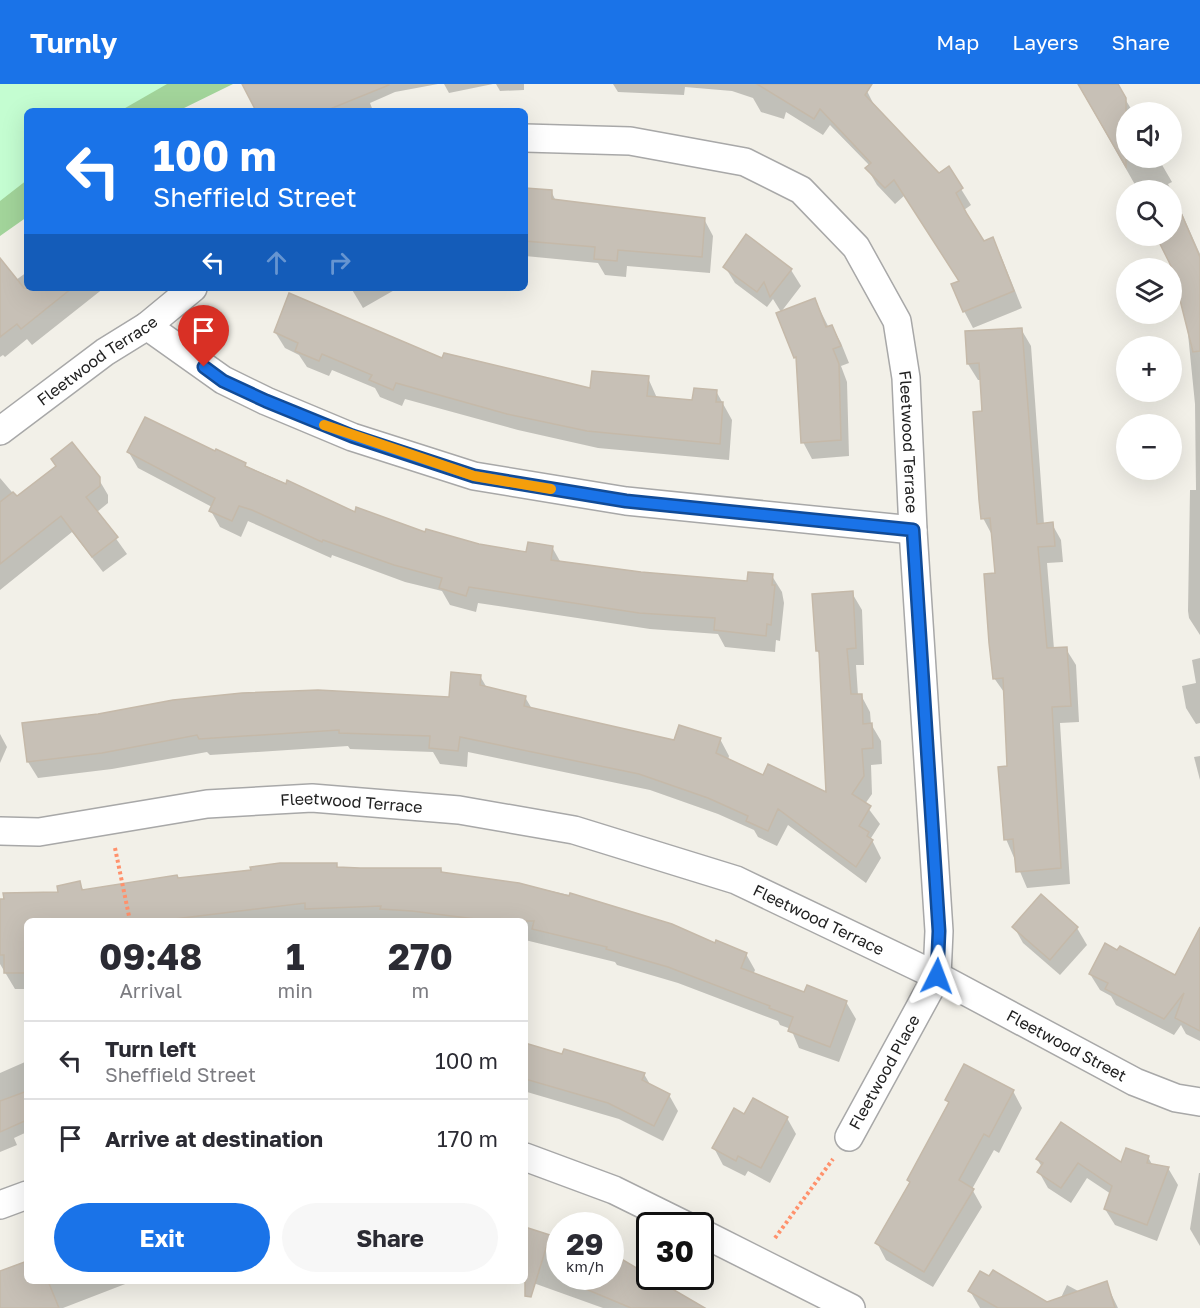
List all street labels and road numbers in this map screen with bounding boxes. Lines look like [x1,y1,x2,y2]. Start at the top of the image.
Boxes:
street label: Fleetwood Terrace [33,312,162,410]
street label: Fleetwood Terrace [895,369,922,514]
street label: Fleetwood Terrace [280,788,423,817]
street label: Fleetwood Terrace [750,880,887,959]
street label: Fleetwood Street [1003,1005,1130,1086]
street label: Fleetwood Place [844,1011,924,1133]

